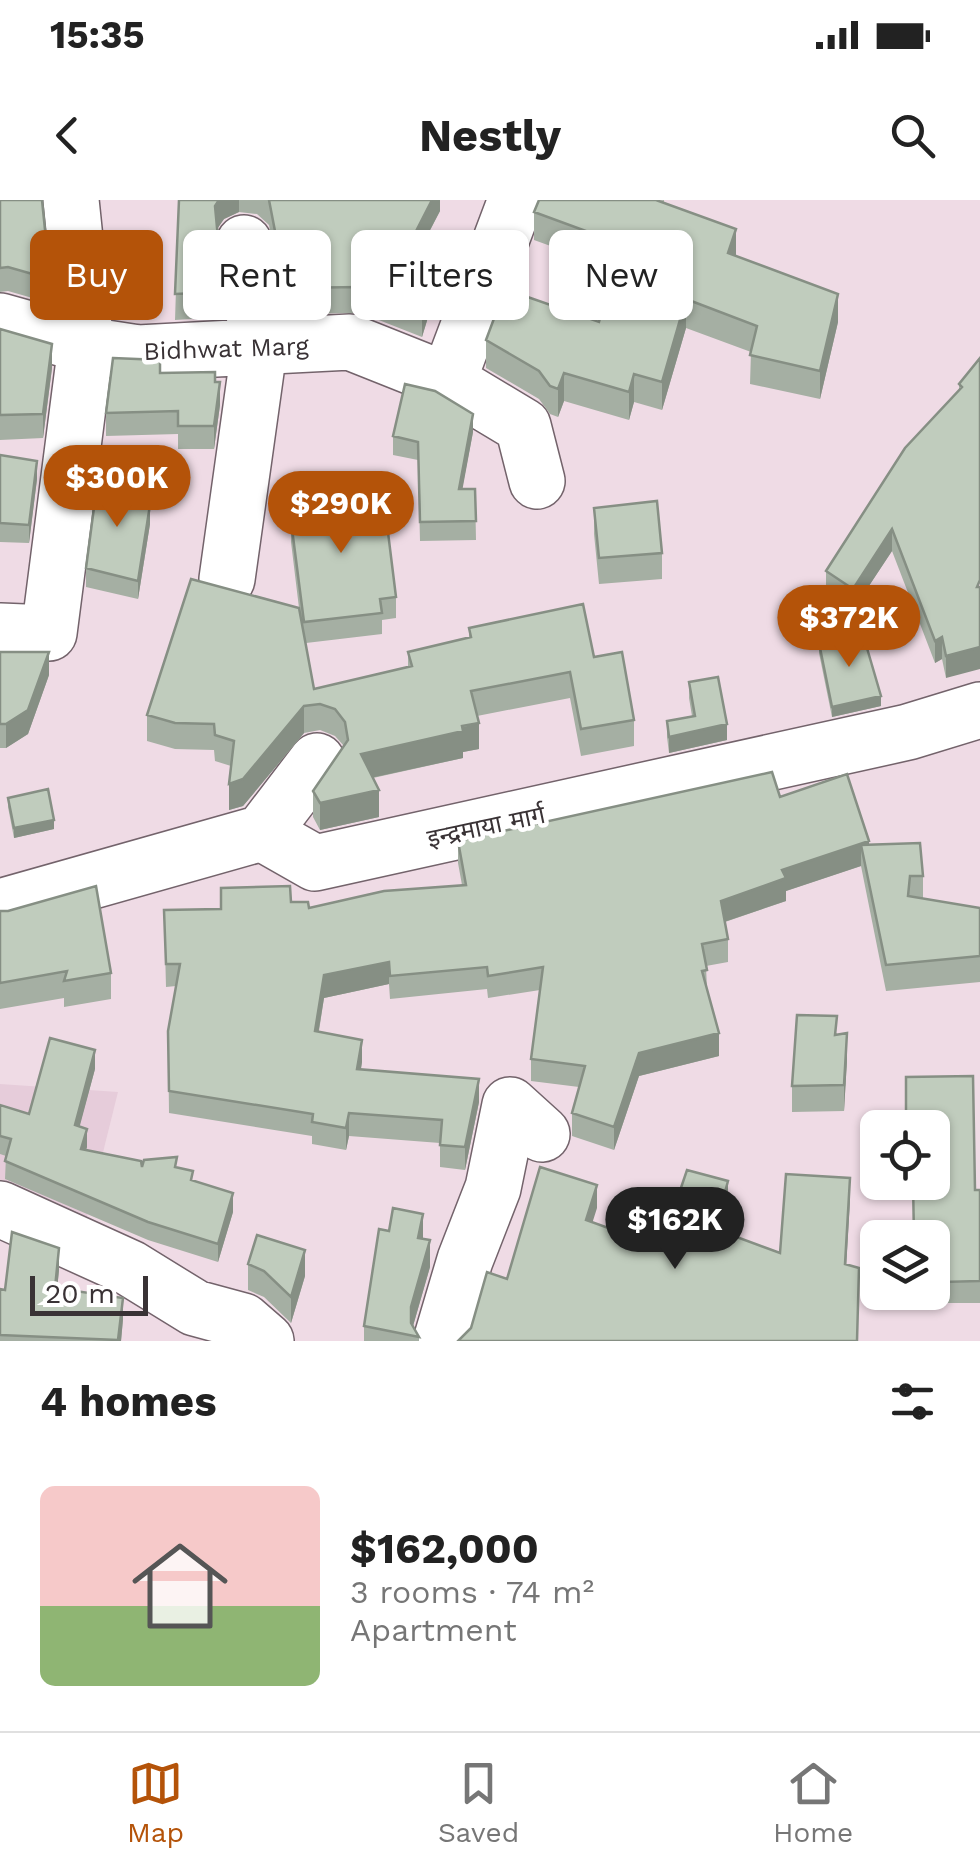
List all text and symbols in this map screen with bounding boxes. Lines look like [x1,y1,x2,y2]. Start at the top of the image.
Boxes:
text: 15:35 [50,13,145,57]
icon: back [40,108,95,163]
icon: search [885,108,940,163]
text: Nestly [419,109,561,162]
chip: Buy [30,230,163,320]
chip: Rent [183,230,331,320]
chip: Filters [351,230,529,320]
chip: New [549,230,693,320]
street label: Bidhwat Marg [143,331,310,366]
pin: $300K [47,445,187,530]
text: $300K [66,458,168,496]
pin: $290K [271,471,411,556]
text: $290K [290,484,392,522]
pin: $372K [779,585,919,670]
text: $372K [799,598,899,636]
street label: इन्द्रमाया मार्ग [425,800,549,853]
map controls [860,1110,950,1310]
button: locate [860,1110,950,1200]
pin: $162K [605,1187,745,1272]
text: $162K [627,1200,723,1238]
button: layers [860,1220,950,1310]
scale bar [30,1271,148,1316]
text: 20 m [45,1277,115,1310]
icon: filters [885,1374,940,1429]
text: 4 homes [40,1377,217,1426]
text: $162,000 [350,1524,539,1573]
icon: home [120,1526,240,1646]
text: 3 rooms · 74 m² [350,1573,594,1611]
text: Apartment [350,1611,517,1649]
tab: Map [127,1756,184,1849]
tab: Saved [438,1756,519,1849]
tab: Home [773,1756,853,1849]

